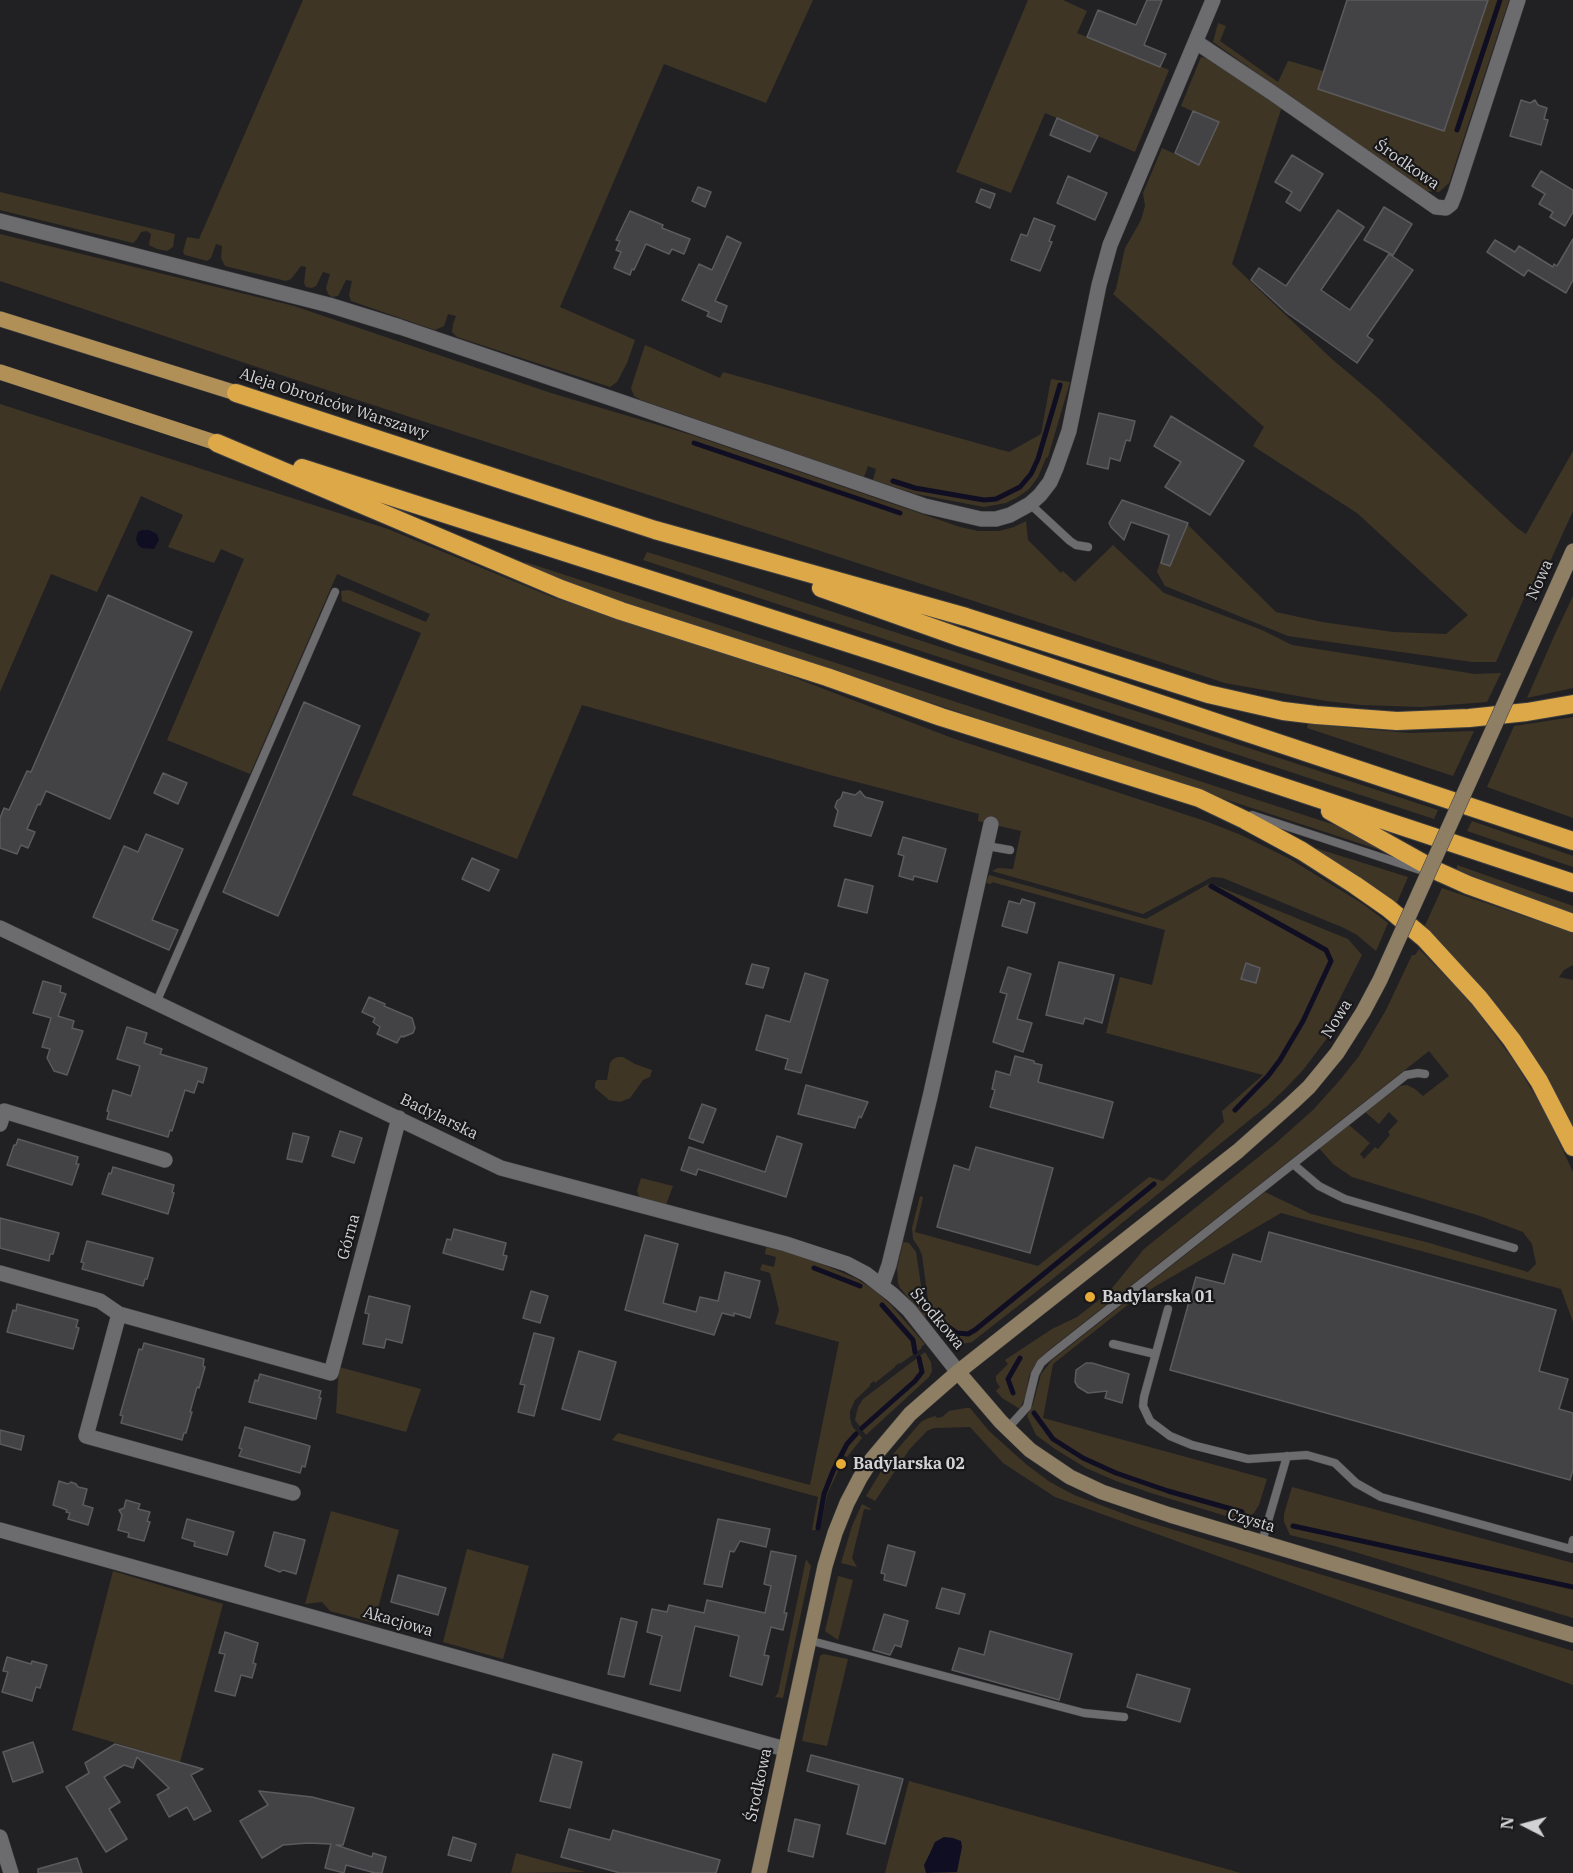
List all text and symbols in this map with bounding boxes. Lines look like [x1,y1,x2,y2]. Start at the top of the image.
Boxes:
street label: Środkowa [1371,136,1443,194]
street label: Aleja Obrońców Warszawy [237,364,431,444]
street label: Nowa [1523,557,1557,603]
street label: Nowa [1318,996,1356,1042]
street label: Badylarska [397,1090,481,1144]
street label: Górna [334,1212,364,1262]
street label: Środkowa [906,1284,968,1354]
place label: Badylarska 01 [1102,1287,1214,1307]
marker: Badylarska 01 [1083,1290,1097,1304]
place label: Badylarska 02 [853,1454,965,1474]
marker: Badylarska 02 [834,1457,848,1471]
street label: Czysta [1225,1505,1277,1537]
street label: Akacjowa [361,1603,435,1641]
street label: Środkowa [742,1747,776,1823]
north arrow [1495,1795,1555,1855]
text: N [1496,1816,1518,1830]

